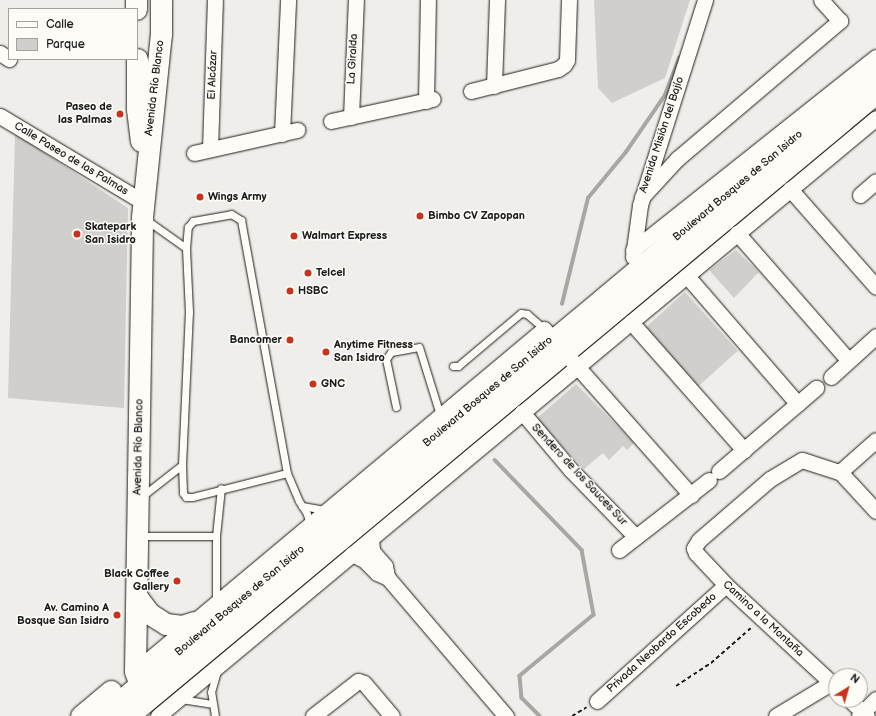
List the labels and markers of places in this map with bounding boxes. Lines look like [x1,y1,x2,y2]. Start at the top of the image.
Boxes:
place label: Paseo de las Palmas [58,101,112,127]
marker: Paseo de las Palmas [115,109,125,119]
place label: Wings Army [208,190,267,204]
marker: Wings Army [195,192,205,202]
place label: Bimbo CV Zapopan [428,209,525,223]
marker: Bimbo CV Zapopan [415,211,425,221]
place label: Skatepark San Isidro [85,221,136,247]
marker: Skatepark San Isidro [72,229,82,239]
place label: Walmart Express [302,229,387,243]
marker: Walmart Express [289,231,299,241]
place label: Telcel [316,266,345,280]
marker: Telcel [303,268,313,278]
place label: HSBC [298,284,328,298]
marker: HSBC [285,286,295,296]
place label: Bancomer [229,333,282,347]
marker: Bancomer [285,335,295,345]
place label: Anytime Fitness San Isidro [334,339,413,365]
marker: Anytime Fitness San Isidro [321,347,331,357]
place label: GNC [321,377,345,391]
marker: GNC [308,379,318,389]
place label: Black Coffee Gallery [104,568,169,594]
marker: Black Coffee Gallery [172,576,182,586]
place label: Av. Camino A Bosque San Isidro [17,602,109,628]
marker: Av. Camino A Bosque San Isidro [112,610,122,620]

